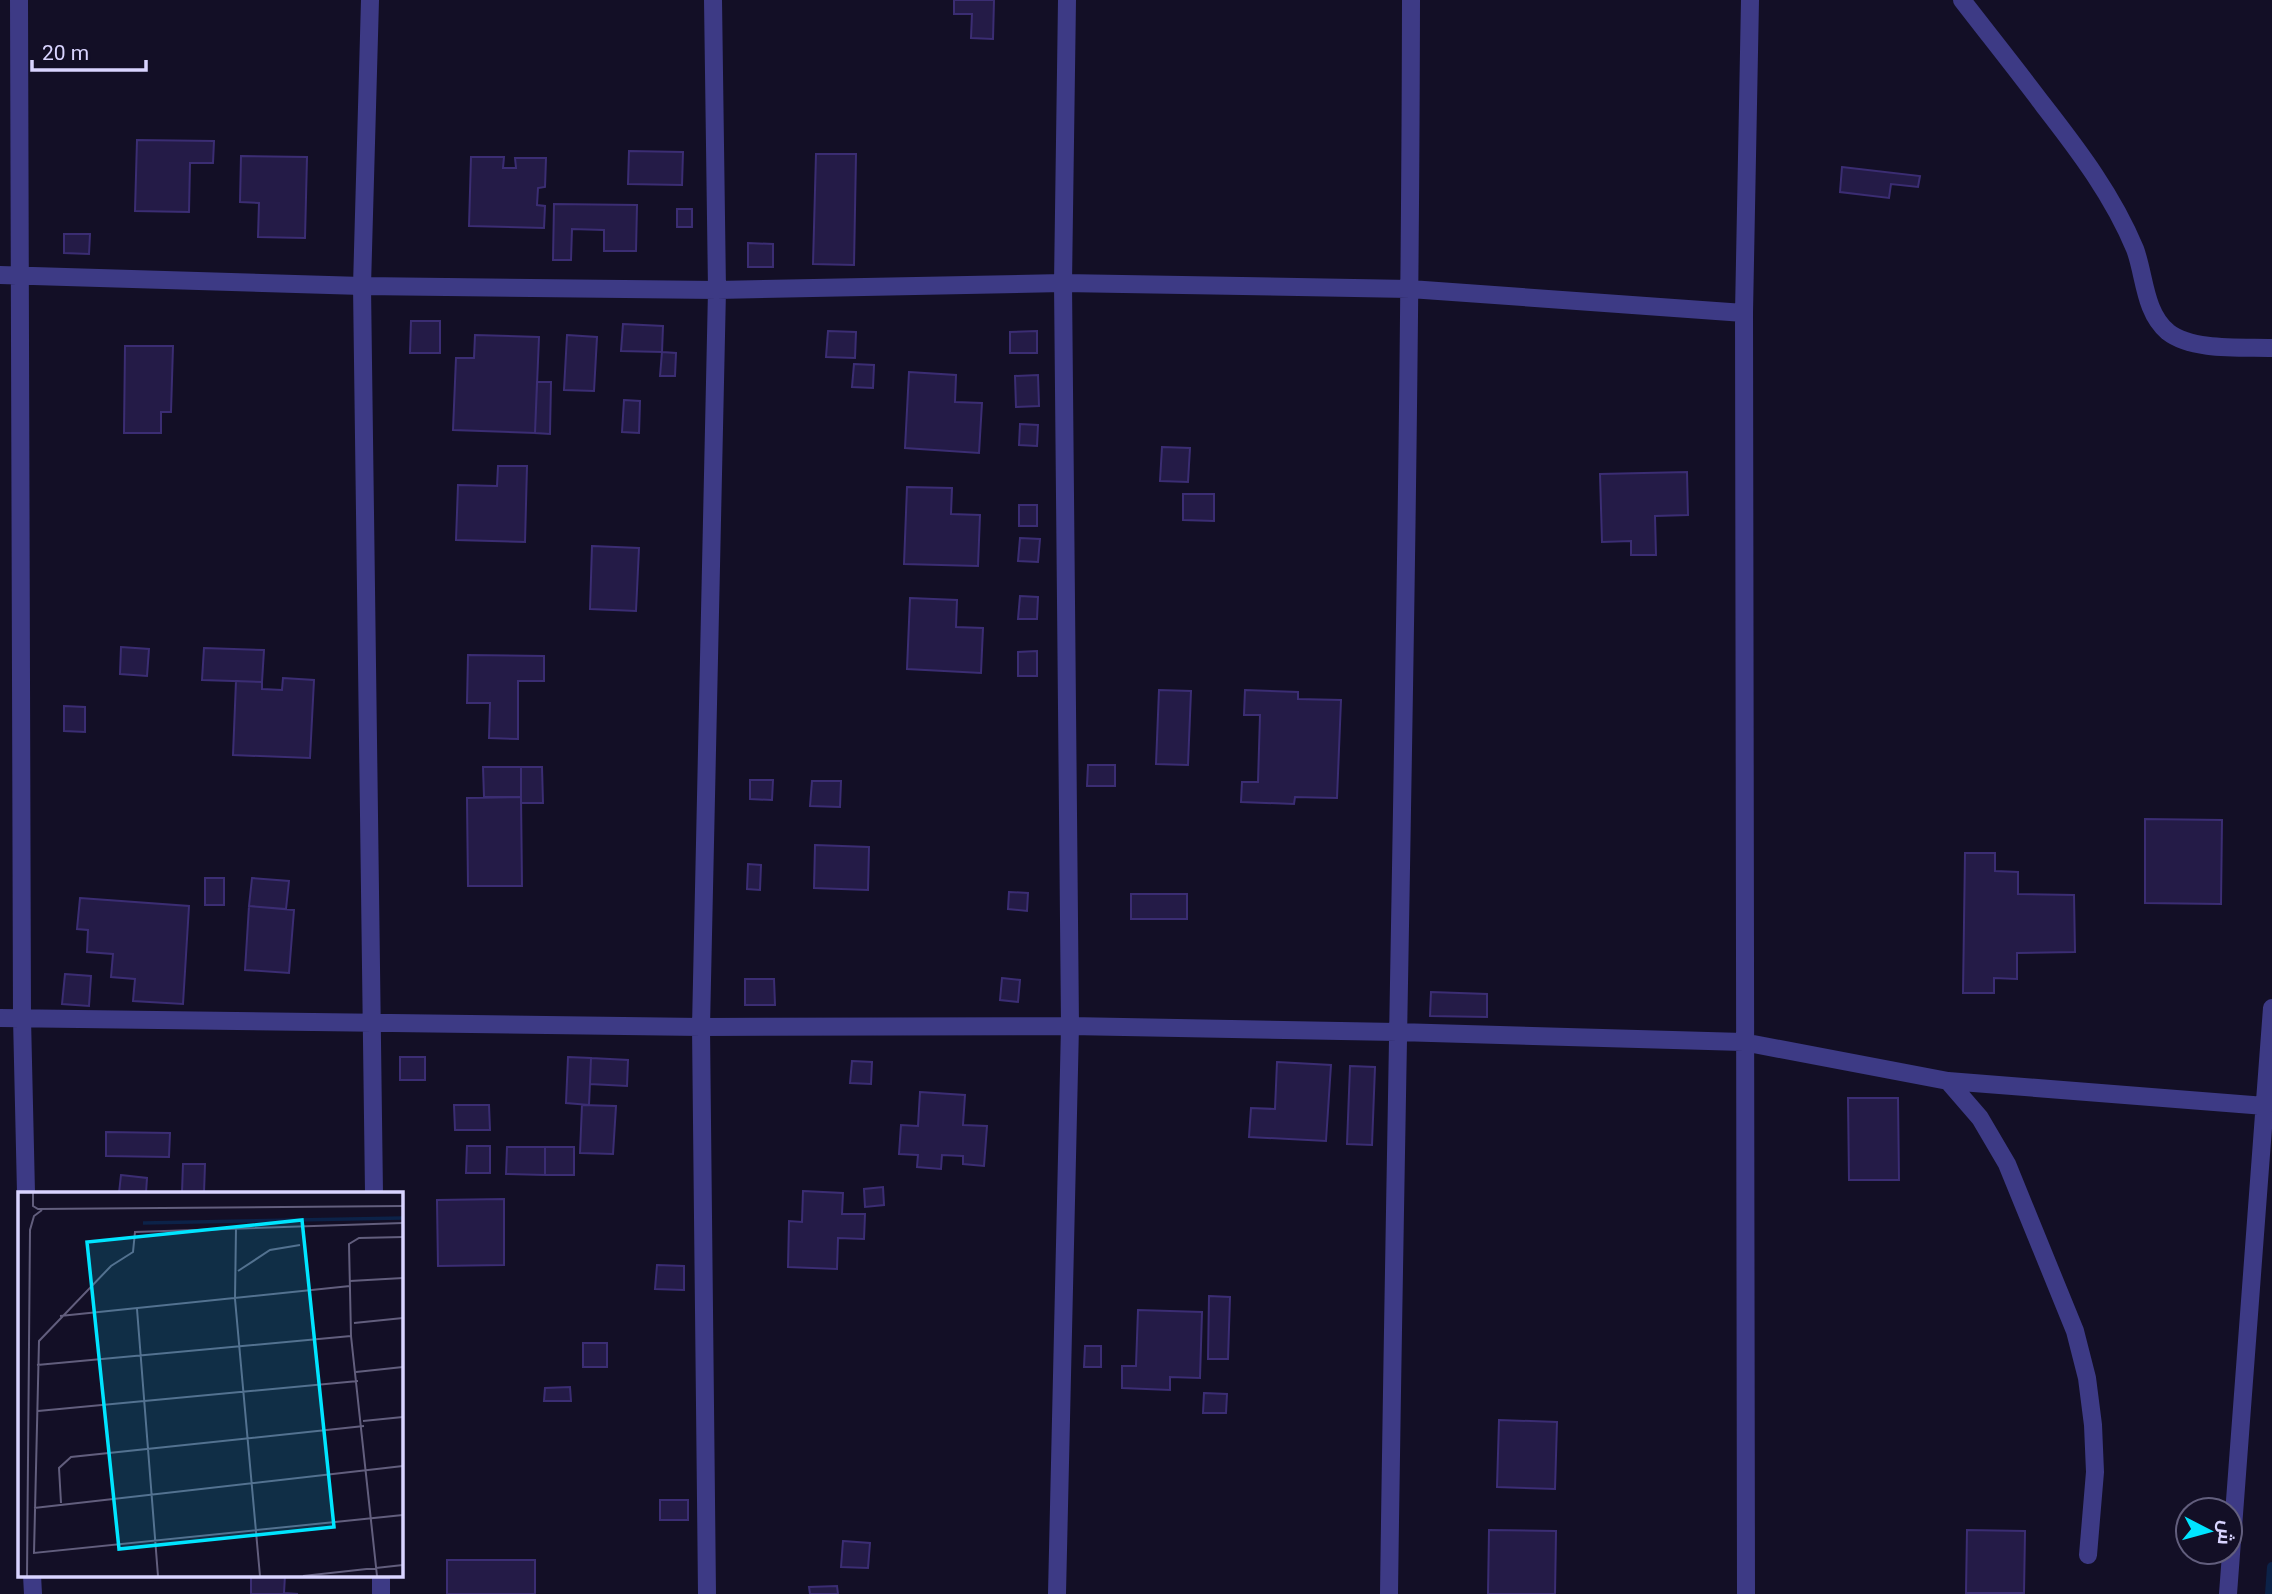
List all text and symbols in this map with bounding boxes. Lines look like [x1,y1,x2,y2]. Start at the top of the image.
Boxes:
scale bar [32,28,145,72]
text: 20 m [42,41,89,65]
inset map [18,1192,402,1576]
north arrow [2174,1496,2244,1566]
text: ش [2213,1519,2238,1546]

